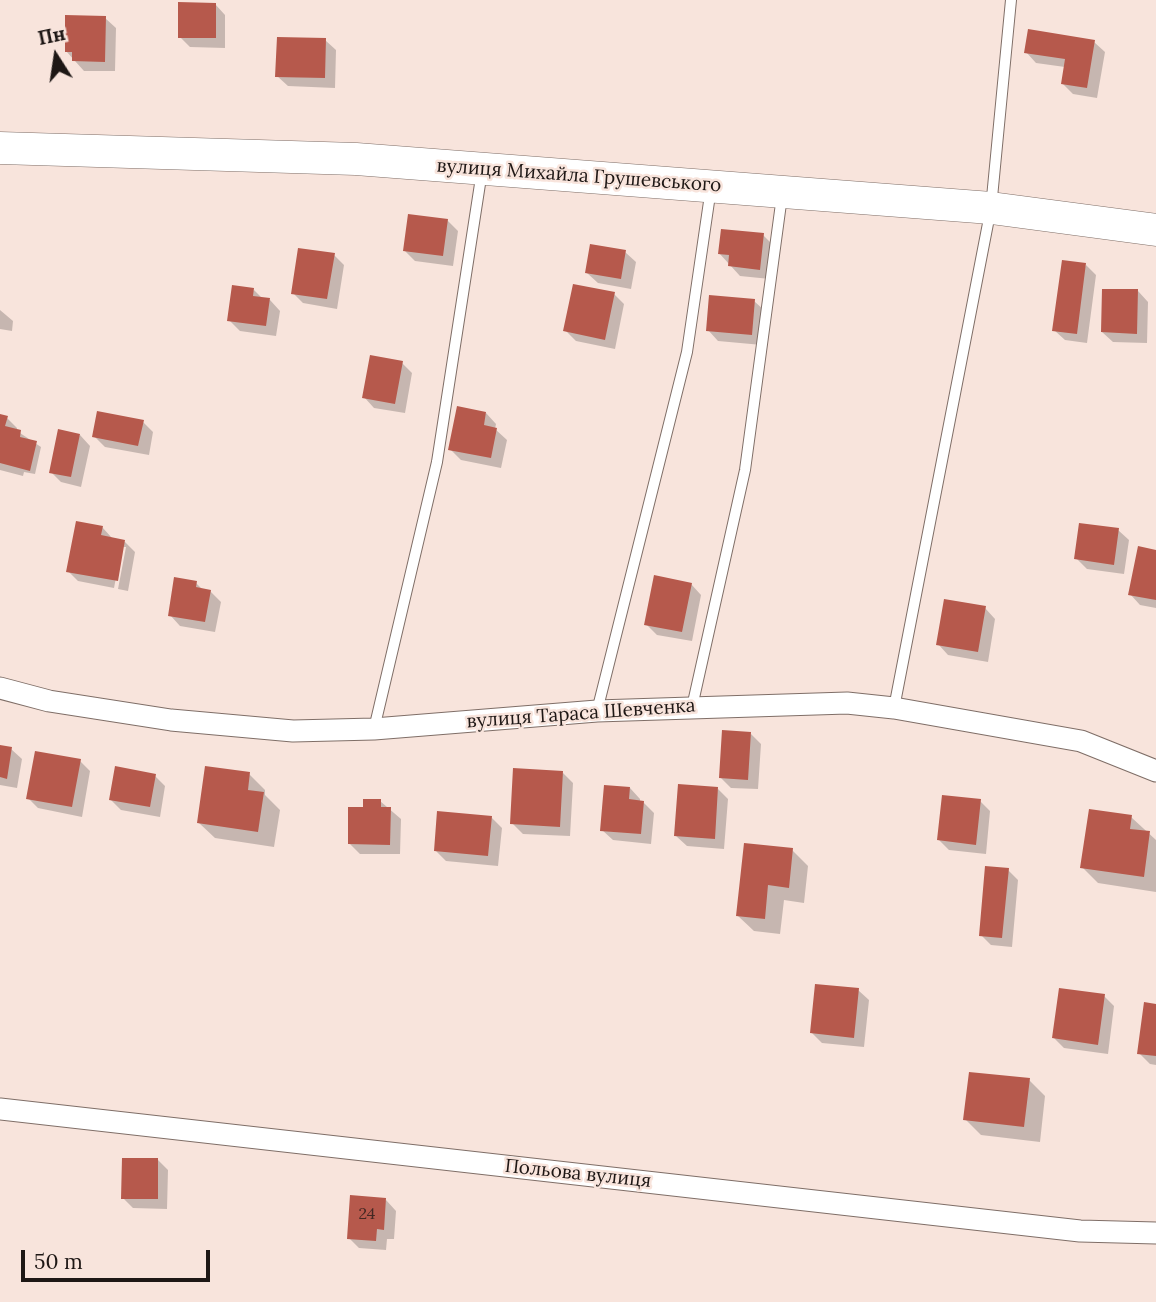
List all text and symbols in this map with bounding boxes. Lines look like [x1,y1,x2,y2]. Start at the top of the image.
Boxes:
north arrow [21,21,91,91]
text: Пн [36,21,68,50]
street label: вулиця Михайла Грушевського [436,155,722,197]
street label: вулиця Тараса Шевченка [466,695,696,733]
street label: Польова вулиця [504,1155,652,1193]
house number: 24 [359,1204,375,1224]
scale bar [24,1236,214,1280]
text: 50 m [34,1248,83,1275]

